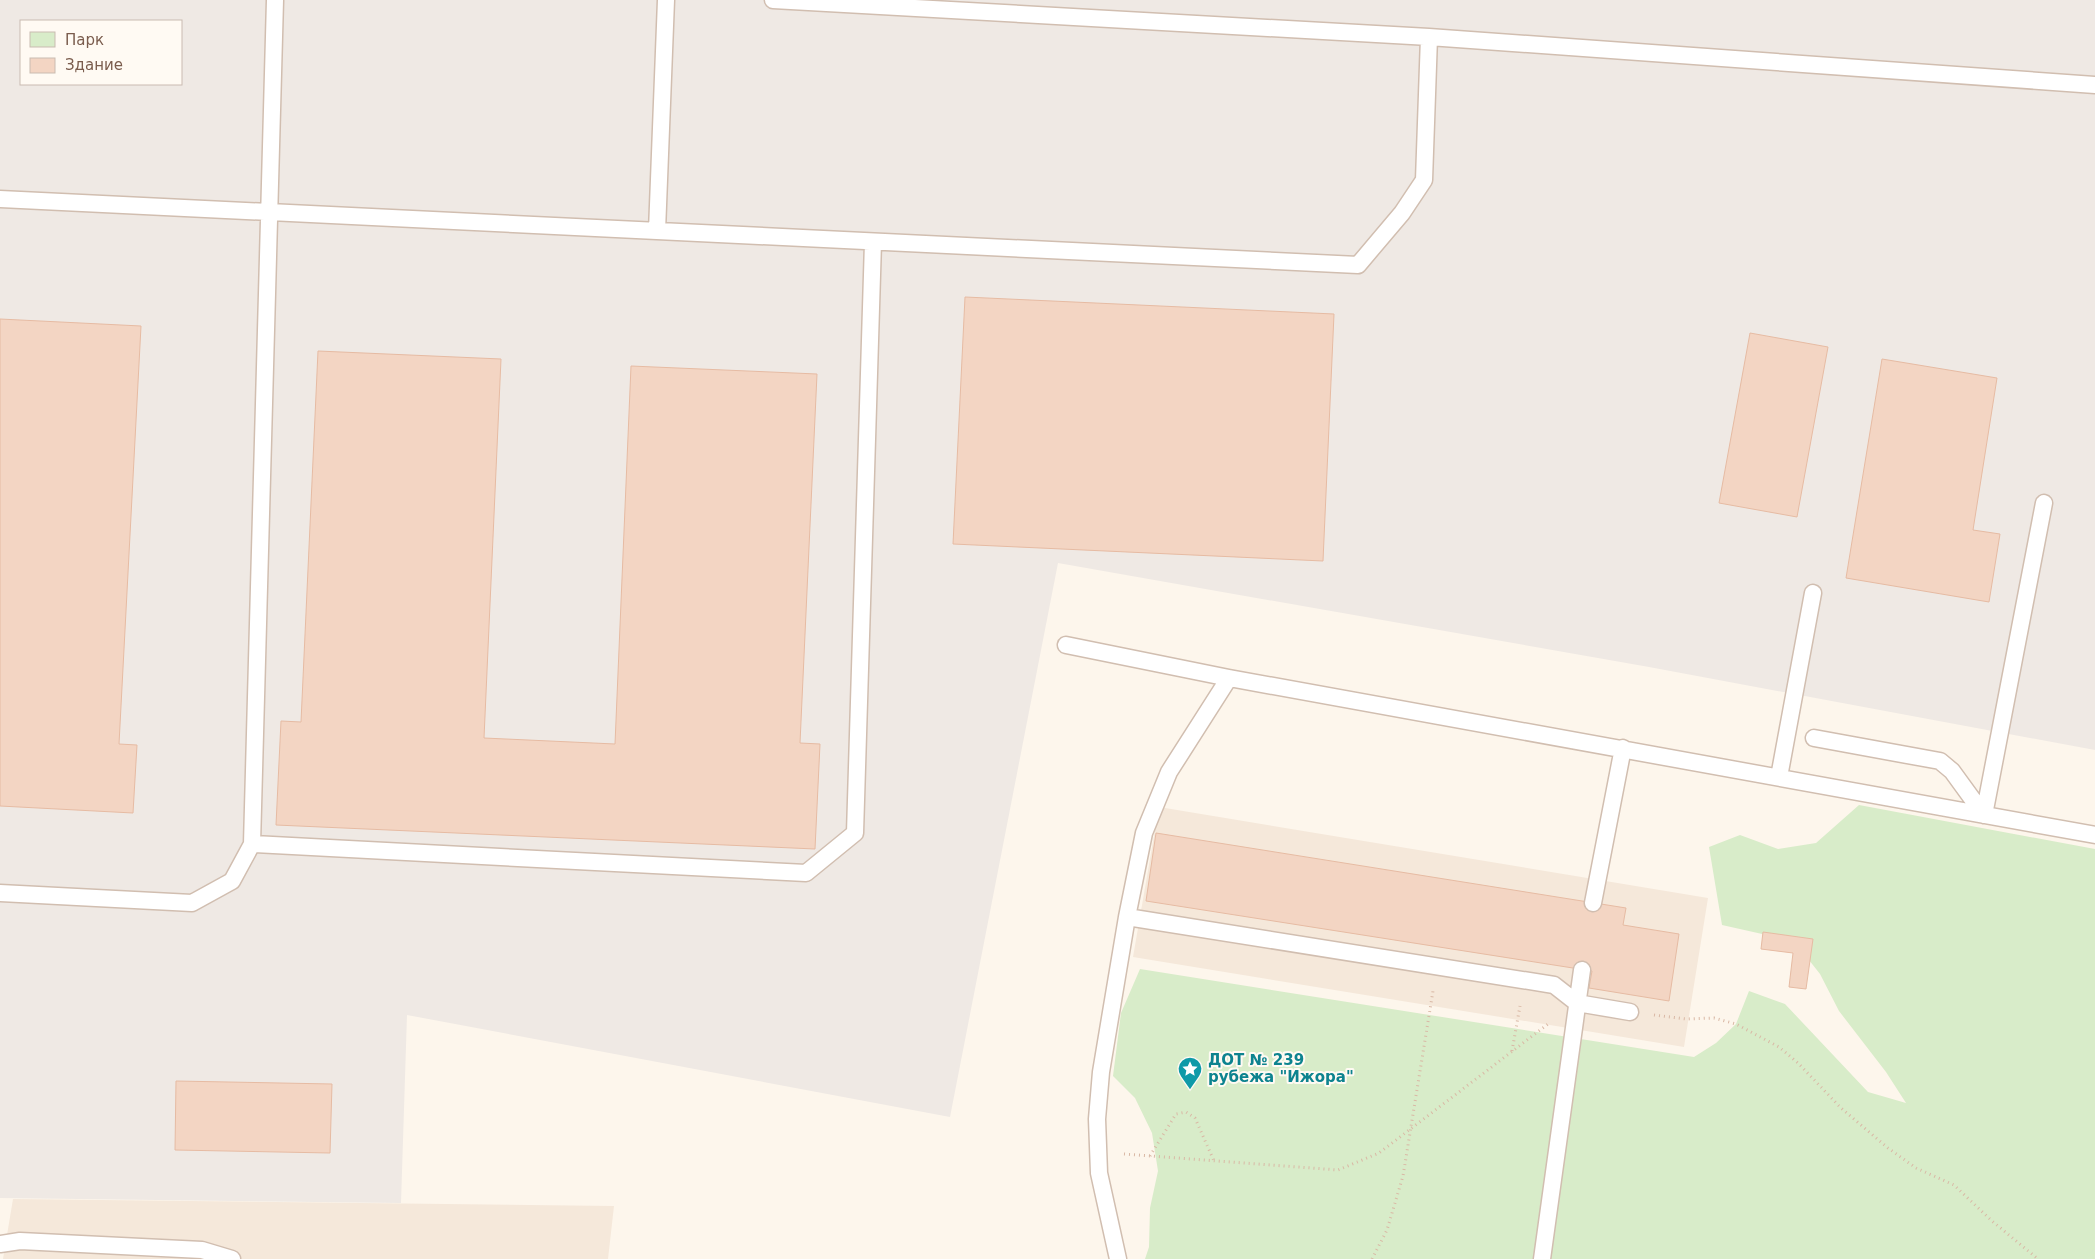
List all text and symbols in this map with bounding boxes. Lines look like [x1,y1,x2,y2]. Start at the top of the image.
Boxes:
legend [20,20,182,85]
text: Парк [65,31,104,49]
text: Здание [65,56,123,74]
place label: ДОТ № 239 рубежа "Ижора" [1208,1051,1354,1086]
place icon: ДОТ № 239 рубежа "Ижора" [1177,1056,1203,1090]

